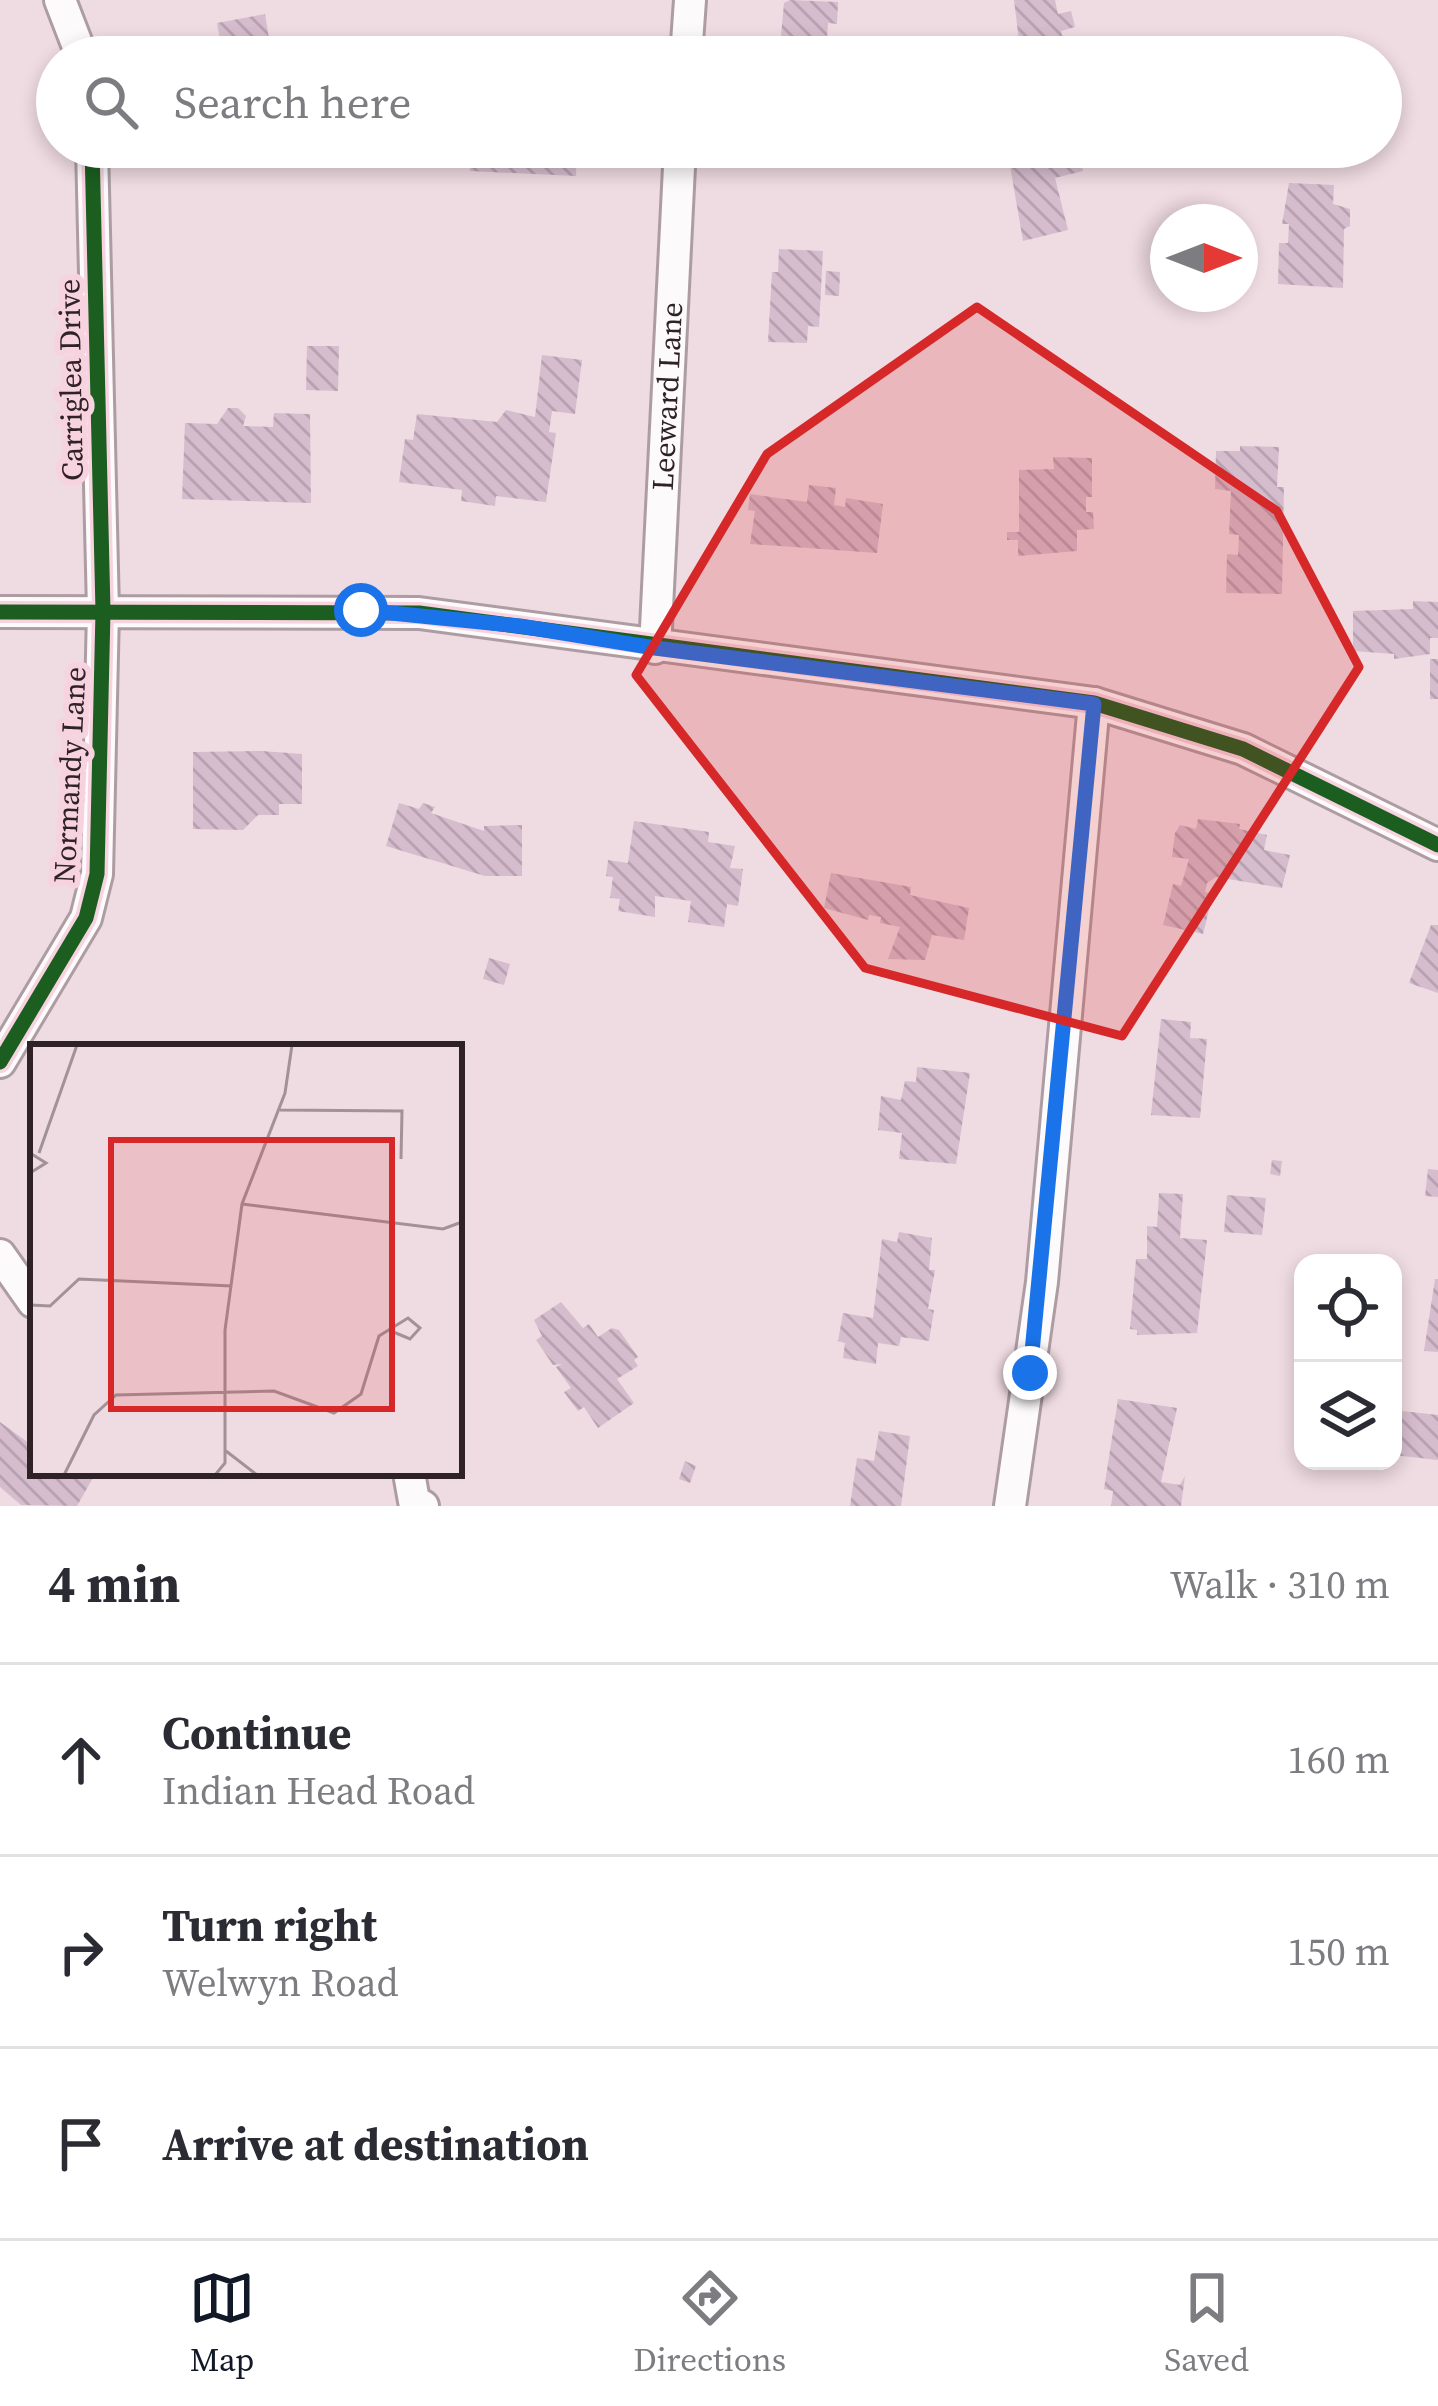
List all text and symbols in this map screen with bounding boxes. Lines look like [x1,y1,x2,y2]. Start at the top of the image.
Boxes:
search box [36,36,1402,168]
icon: search [78,69,144,135]
text: Search here [174,71,411,133]
north arrow [1150,204,1258,312]
street label: Carriglea Drive [48,279,93,481]
street label: Leeward Lane [642,301,692,492]
route start [334,583,388,637]
street label: Normandy Lane [43,666,96,884]
inset map [30,1044,462,1476]
map controls [1294,1254,1402,1470]
button: locate [1294,1254,1402,1362]
route end [1003,1346,1057,1400]
button: layers [1294,1362,1402,1470]
text: 4 min [48,1549,180,1619]
text: Walk · 310 m [1170,1558,1390,1611]
text: Continue [162,1702,351,1764]
icon: ahead [48,1727,114,1793]
text: 160 m [1287,1733,1390,1786]
text: Indian Head Road [162,1764,475,1817]
text: Turn right [162,1894,377,1956]
icon: right [48,1919,114,1985]
text: 150 m [1287,1925,1390,1978]
text: Welwyn Road [162,1956,399,2009]
icon: arrive [48,2111,114,2177]
text: Arrive at destination [162,2113,589,2175]
tab: Map [189,2265,255,2382]
tab: Directions [633,2265,786,2382]
tab: Saved [1164,2265,1249,2382]

